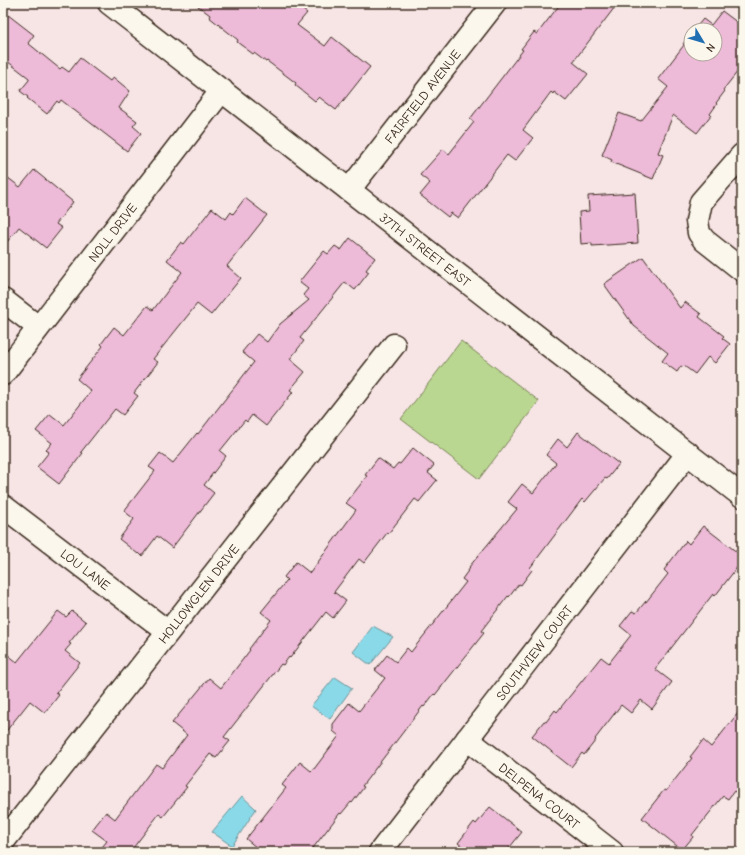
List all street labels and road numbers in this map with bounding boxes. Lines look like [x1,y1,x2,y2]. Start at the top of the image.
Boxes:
street label: FAIRFIELD AVENUE [381,46,463,146]
street label: NOLL DRIVE [85,200,140,265]
street label: 37TH STREET EAST [377,209,474,290]
street label: HOLLOWGLEN DRIVE [155,541,242,646]
street label: LOU LANE [58,545,113,593]
street label: SOUTHVIEW COURT [493,602,576,703]
street label: DELPENA COURT [496,760,583,832]

